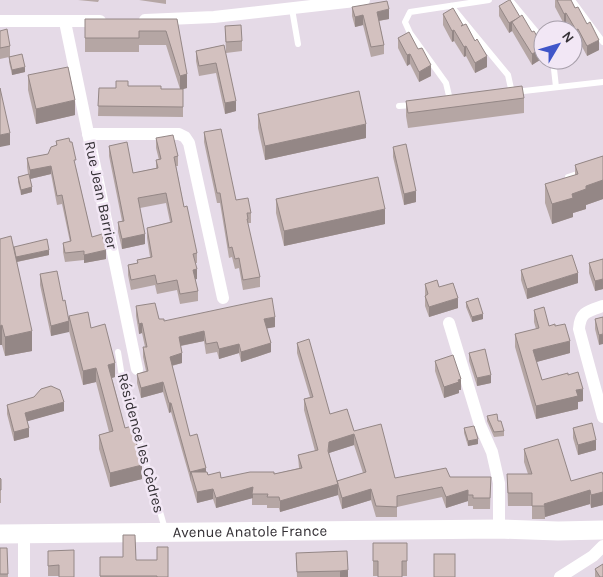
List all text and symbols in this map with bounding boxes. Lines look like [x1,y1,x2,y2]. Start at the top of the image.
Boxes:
north arrow [533,20,583,70]
text: N [558,28,578,46]
street label: Rue Jean Barrier [81,139,121,251]
street label: Résidence les Cèdres [114,371,168,515]
street label: Avenue Anatole France [173,522,327,541]

